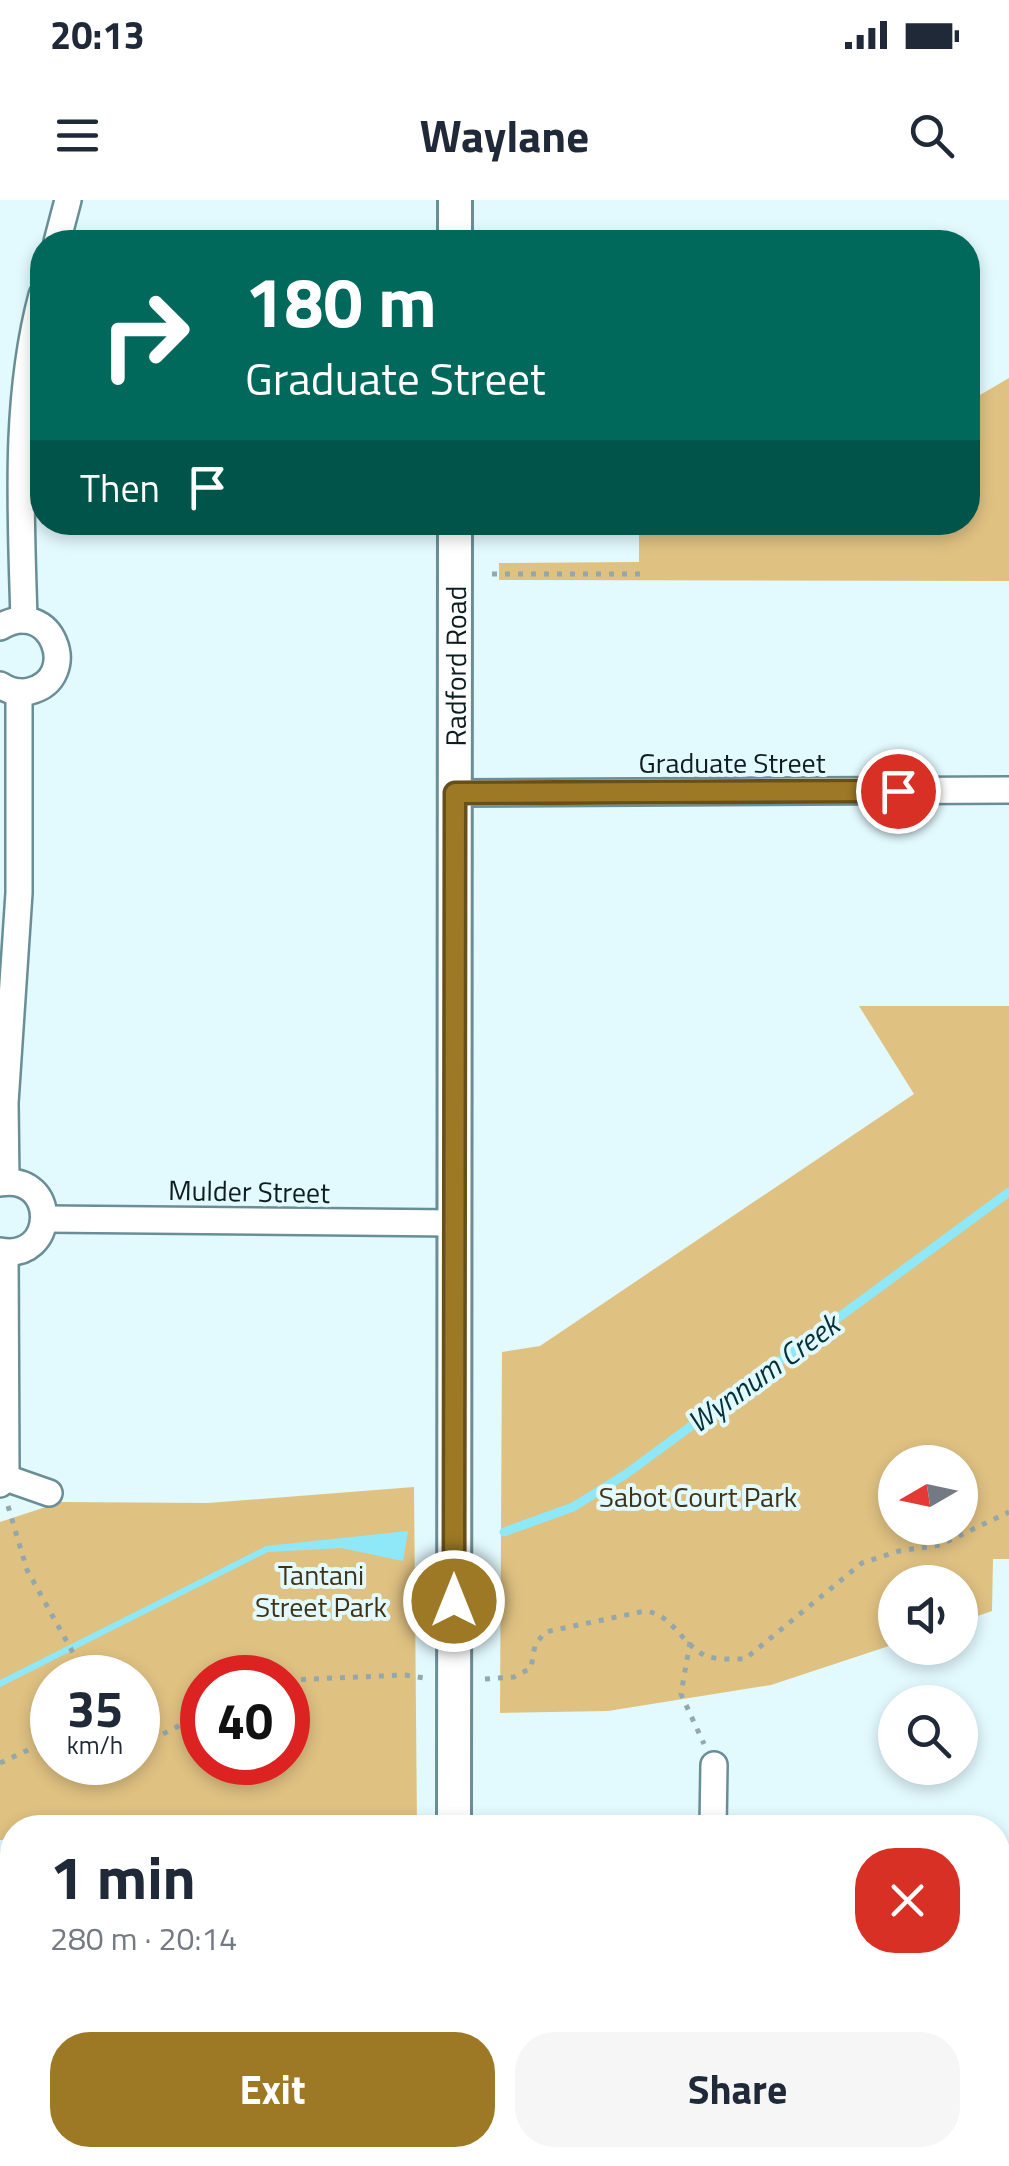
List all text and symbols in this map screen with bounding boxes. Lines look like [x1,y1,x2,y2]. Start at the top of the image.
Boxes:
text: 20:13 [50,6,145,64]
text: Waylane [420,101,589,169]
icon: menu [50,108,105,163]
icon: search [904,108,959,163]
text: 180 m [245,248,437,354]
icon: right [80,270,210,400]
text: Graduate Street [245,344,546,412]
text: Then [80,459,160,517]
icon: arrive [180,460,235,515]
street label: Radford Road [433,586,476,746]
street label: Graduate Street [639,741,826,784]
pin [856,749,941,834]
icon: arrive [871,764,926,819]
street label: Mulder Street [168,1168,330,1214]
water label: Wynnum Creek [677,1300,852,1444]
north arrow [878,1445,978,1545]
map controls [878,1445,978,1785]
park label: Sabot Court Park [599,1475,797,1518]
position arrow [402,1549,506,1653]
park label: Tantani Street Park [255,1553,387,1628]
button: sound [878,1565,978,1665]
speed limit sign: 40 [180,1655,310,1785]
text: 35 [67,1670,123,1746]
button: search [878,1685,978,1785]
text: km/h [67,1726,123,1764]
text: 1 min [50,1831,196,1922]
button: close [855,1848,960,1953]
text: 280 m · 20:14 [50,1914,237,1962]
button: Exit [50,2032,495,2147]
button: Share [515,2032,960,2147]

